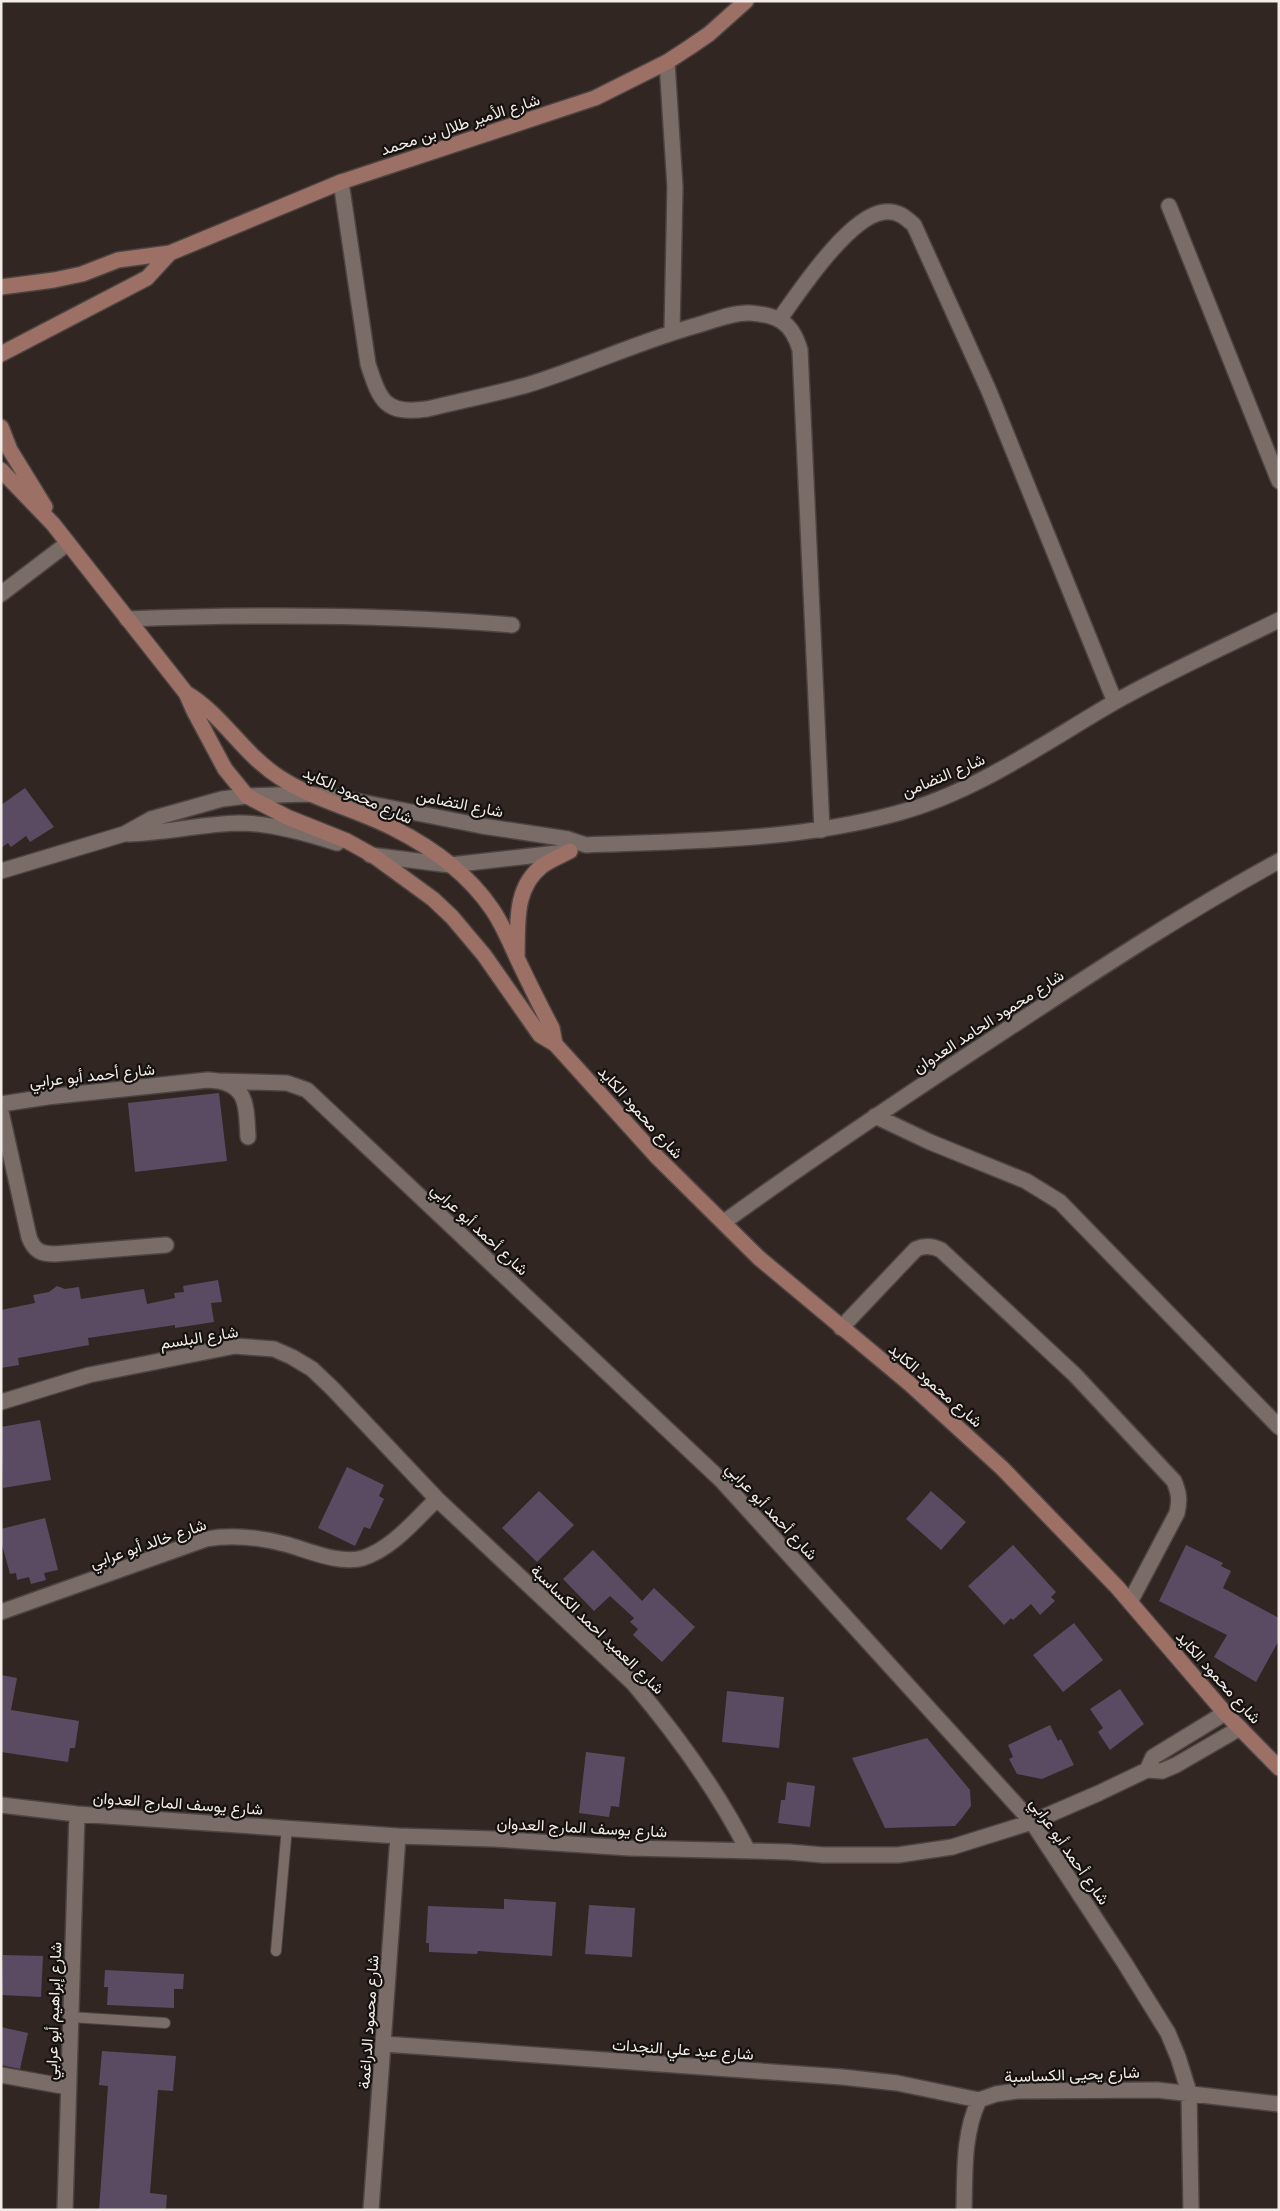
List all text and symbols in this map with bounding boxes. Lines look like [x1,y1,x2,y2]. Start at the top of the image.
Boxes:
street label: شارع الأمير طلال بن محمد [378,89,543,161]
street label: شارع التضامن [898,749,988,803]
street label: شارع محمود الكايد [299,762,416,830]
street label: شارع التضامن [414,785,505,823]
street label: شارع محمود الحامد العدوان [909,965,1068,1079]
street label: شارع أحمد أبو عرابي [28,1058,156,1096]
street label: شارع محمود الكايد [593,1061,688,1164]
street label: شارع أحمد أبو عرابي [424,1179,533,1282]
street label: شارع البلسم [158,1321,240,1355]
street label: شارع محمود الكايد [884,1339,987,1433]
street label: شارع أحمد أبو عرابي [719,1458,822,1567]
street label: شارع خالد أبو عرابي [87,1514,210,1576]
street label: شارع العميد احمد الكساسبة [526,1560,669,1700]
street label: شارع محمود الكايد [1171,1626,1266,1729]
street label: شارع يوسف المارج العدوان [92,1787,264,1821]
street label: شارع أحمد أبو عرابي [1022,1794,1114,1911]
street label: شارع يوسف المارج العدوان [496,1813,668,1843]
street label: شارع إبراهيم أبو عرابي [41,1942,69,2080]
street label: شارع محمود الدراغمة [353,1954,385,2090]
street label: شارع عيد علي النجدات [611,2034,754,2068]
street label: شارع يحيى الكساسبة [1004,2062,1140,2088]

